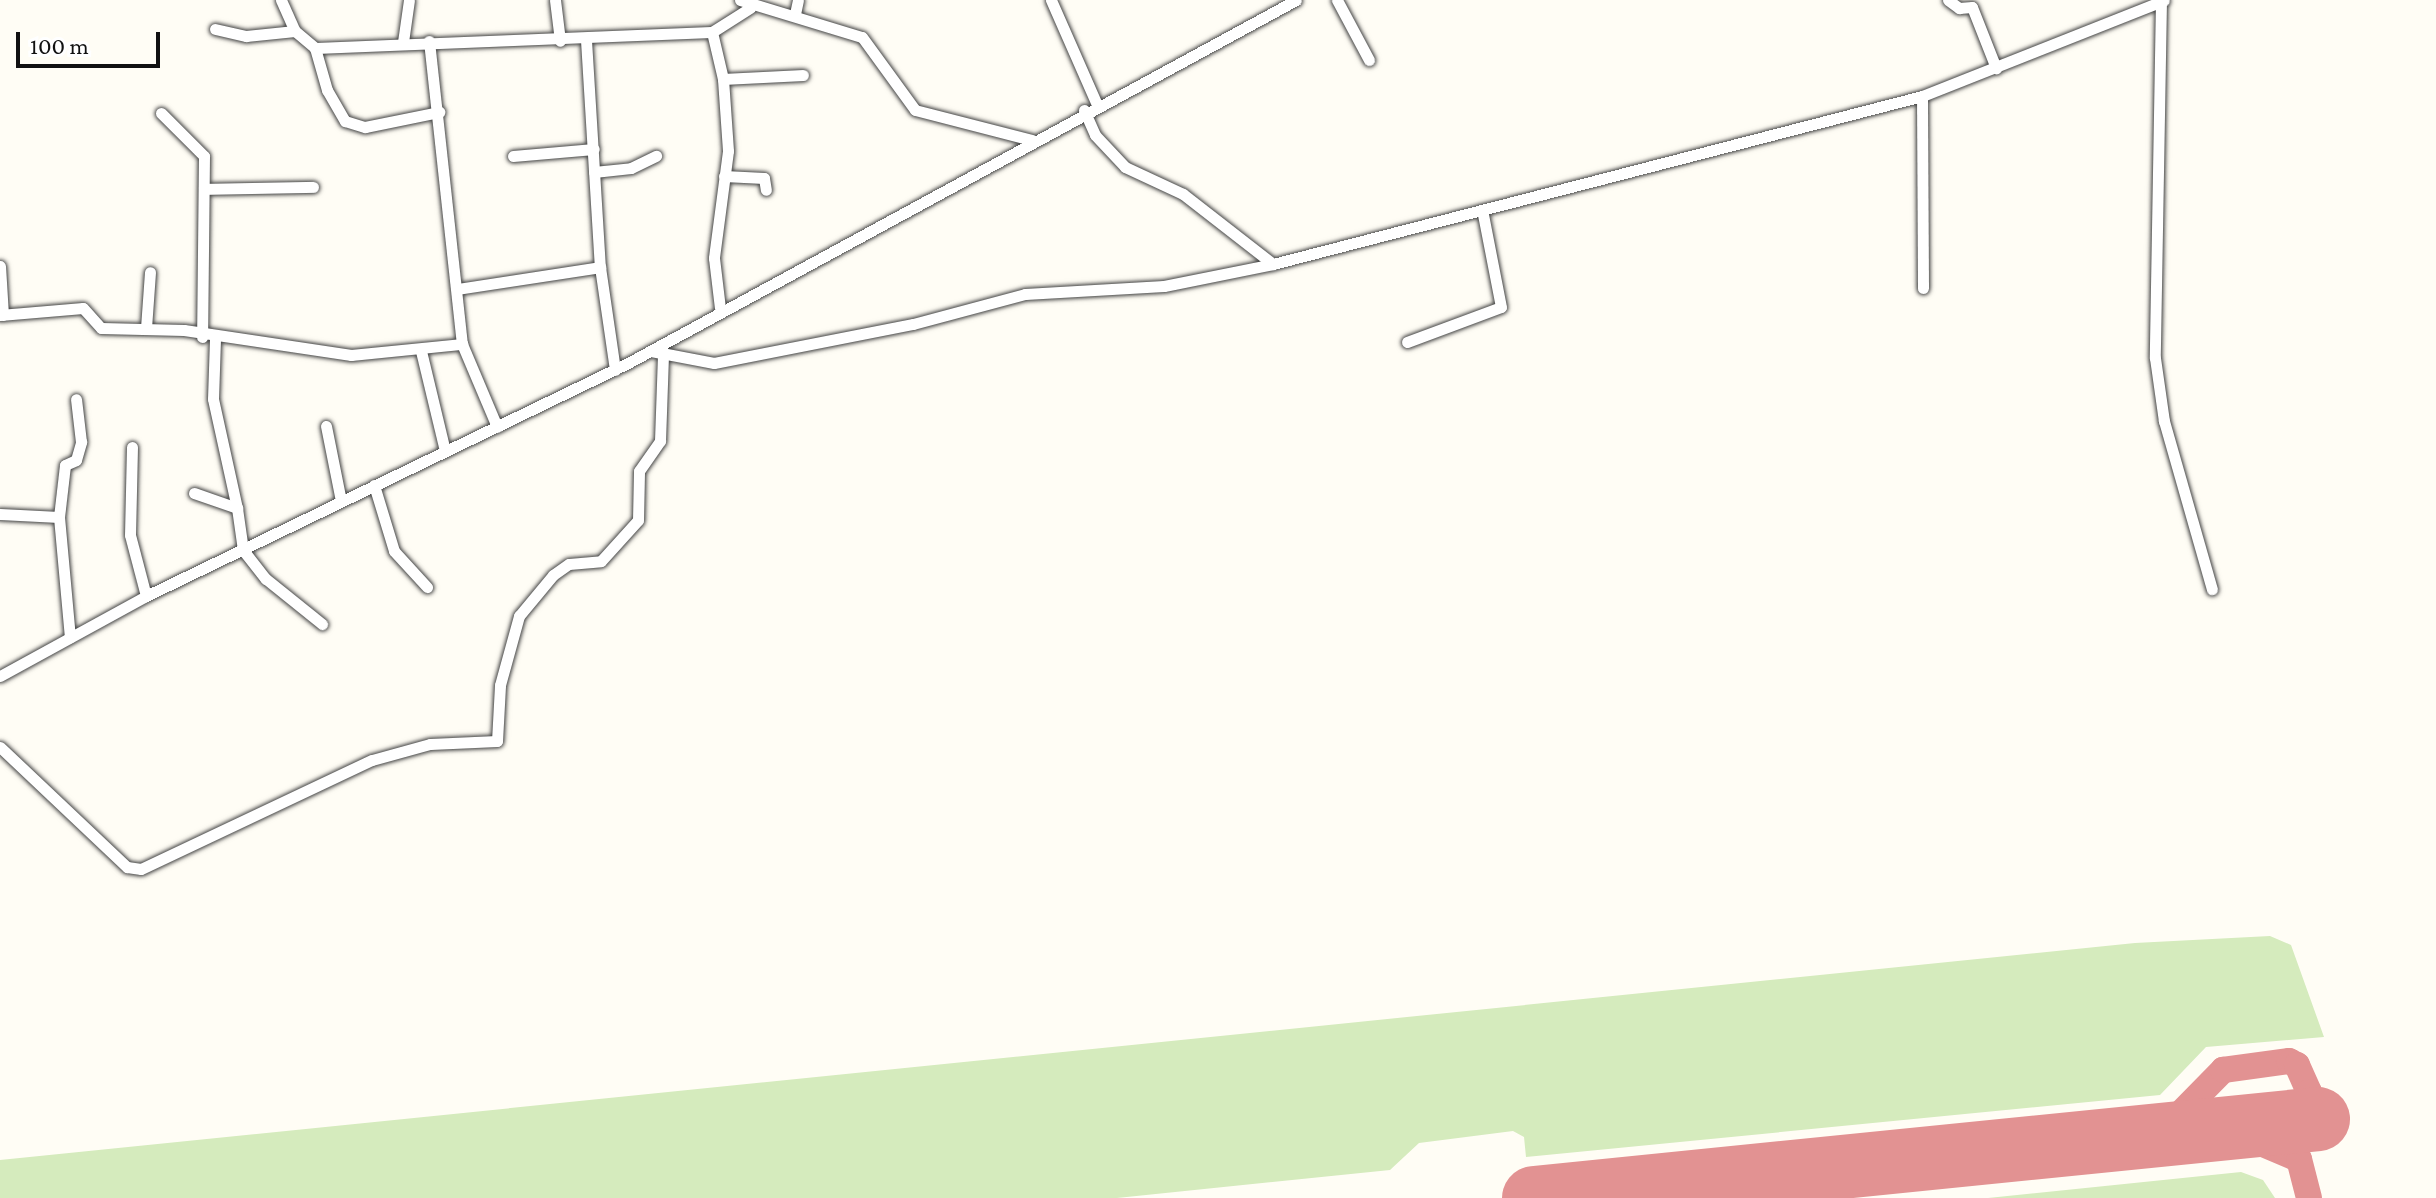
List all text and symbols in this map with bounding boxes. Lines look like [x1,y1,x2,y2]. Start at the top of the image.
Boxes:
scale bar [20,16,164,66]
text: 100 m [30,32,89,59]

